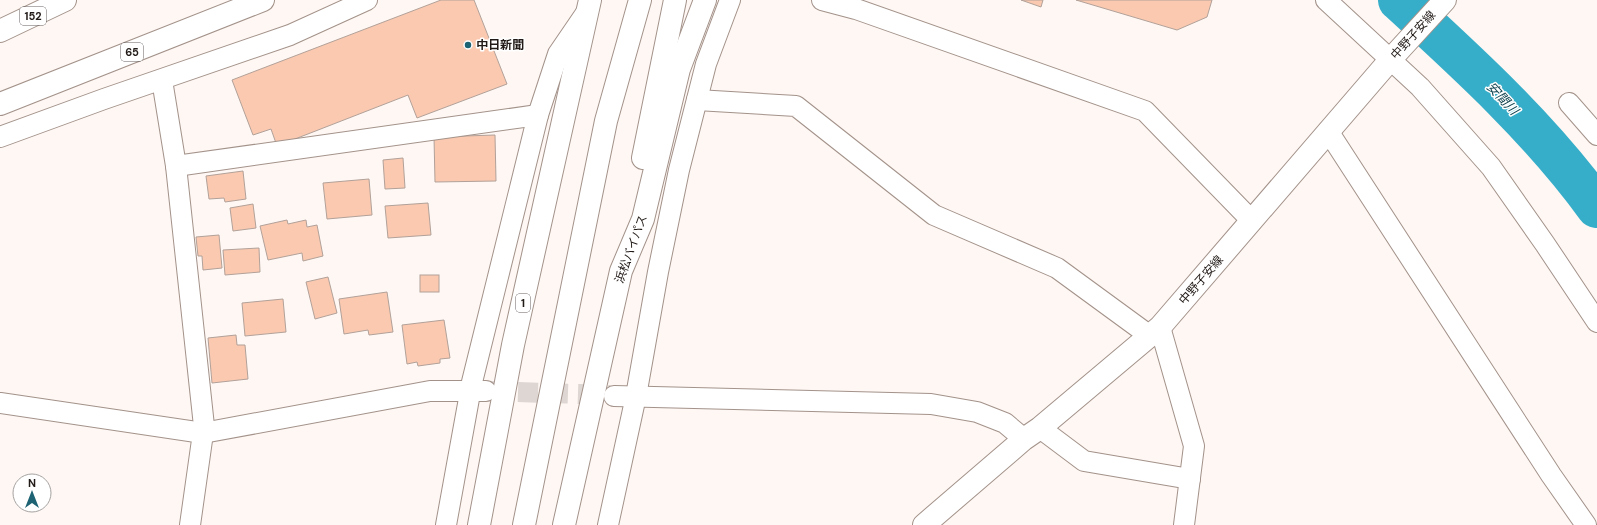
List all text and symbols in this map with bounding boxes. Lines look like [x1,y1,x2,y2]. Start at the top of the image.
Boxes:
road number: 152 [20,7,46,25]
street label: 中野子安線 [1387,7,1439,63]
place label: 中日新聞 [476,37,524,53]
marker: 中日新聞 [463,40,473,50]
road number: 65 [121,43,143,61]
water label: 安間川 [1483,78,1524,120]
street label: 浜松バイパス [611,213,651,285]
street label: 中野子安線 [1175,252,1227,308]
road number: 1 [516,294,530,312]
north arrow [12,473,52,513]
text: N [28,476,36,490]

